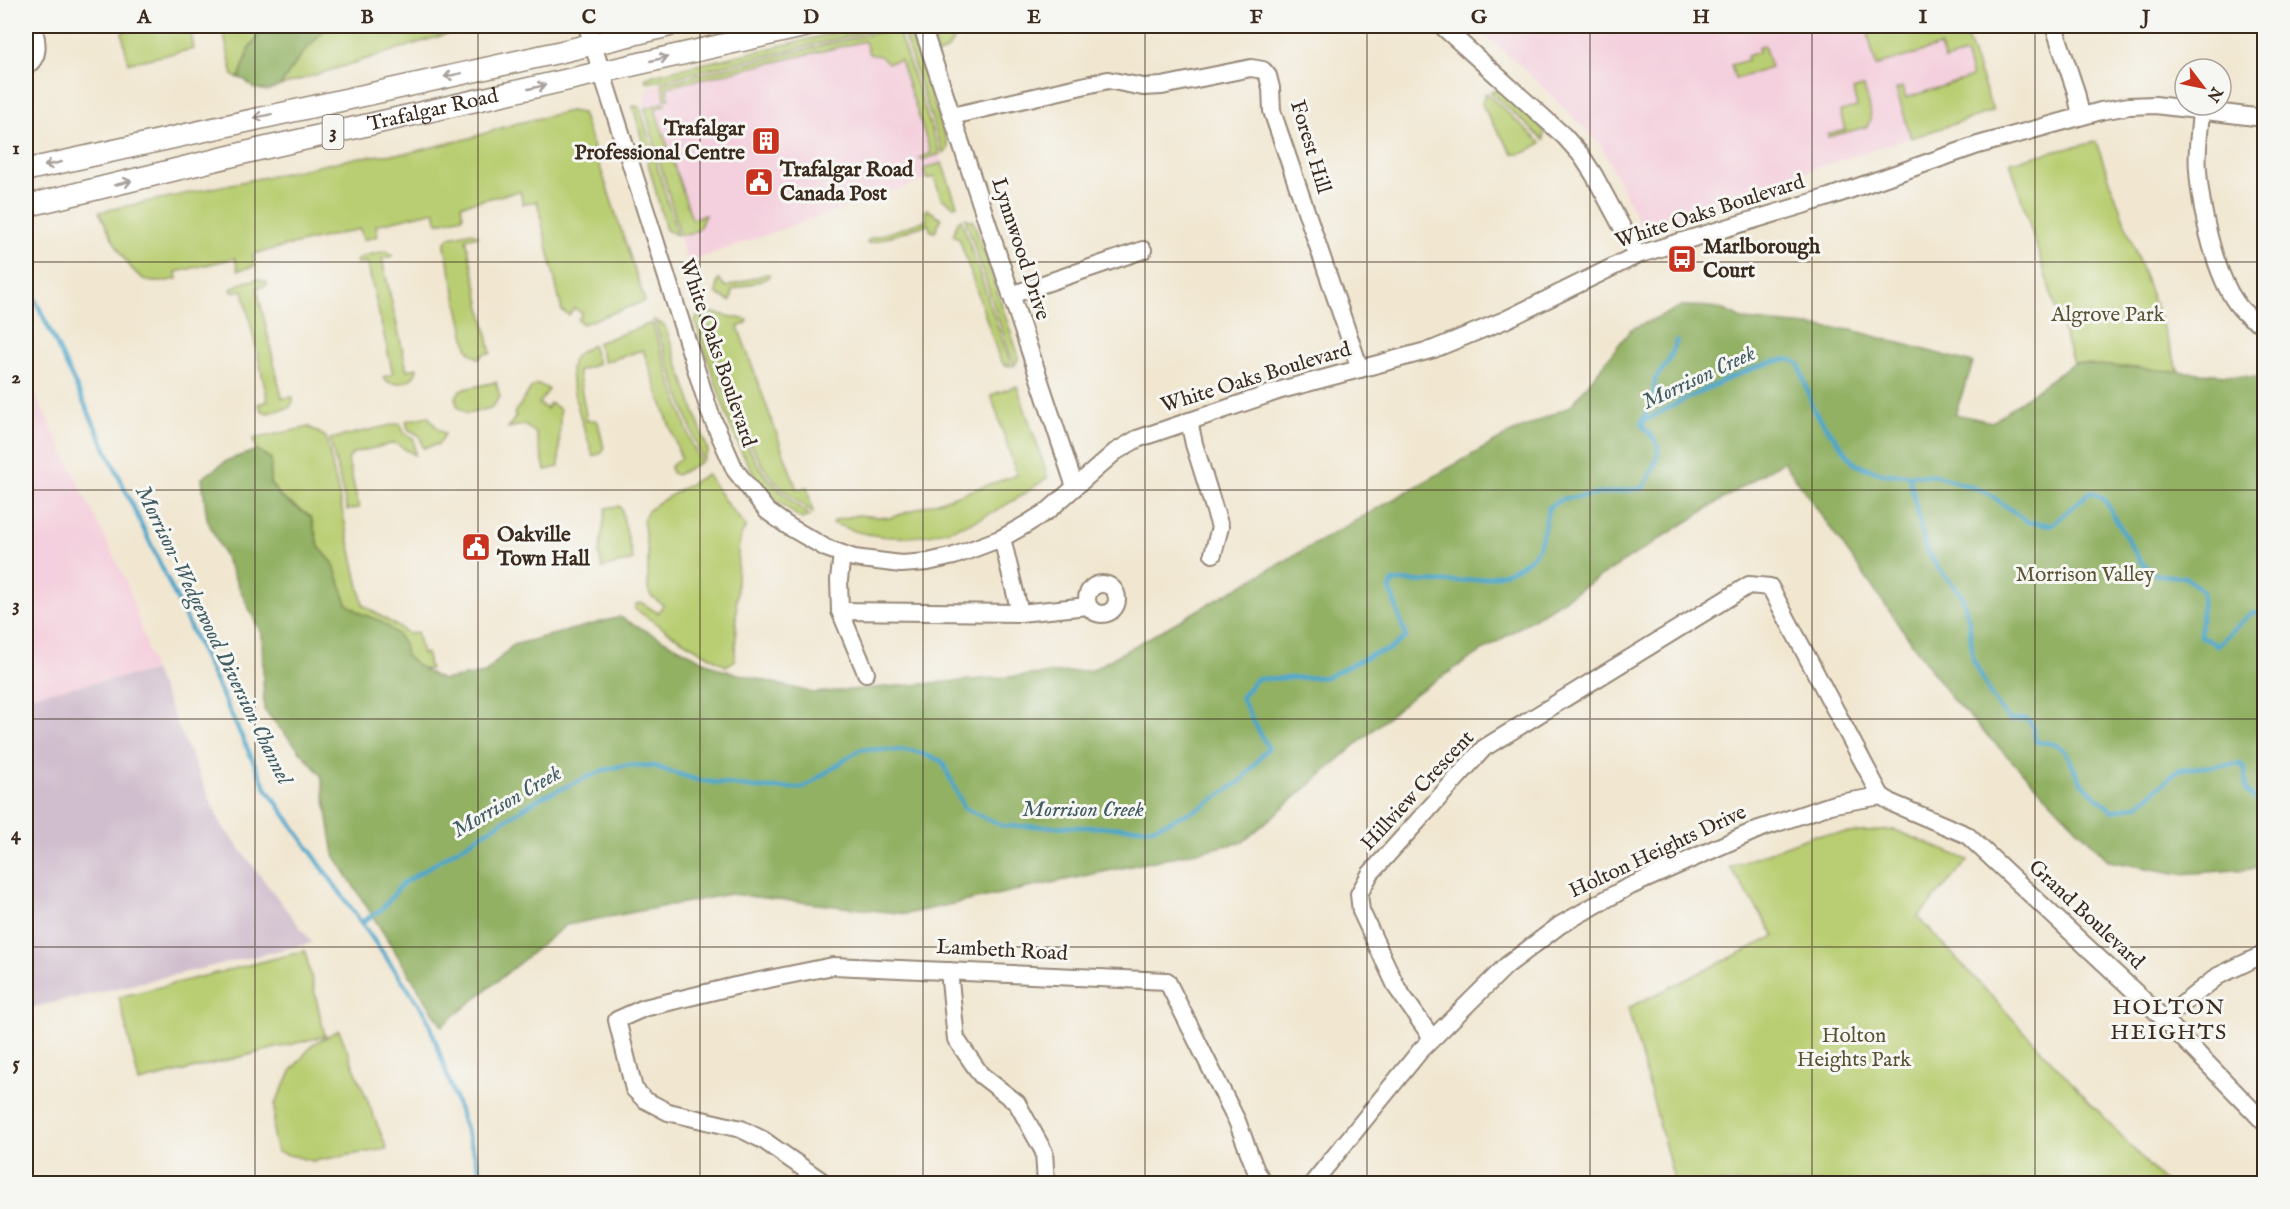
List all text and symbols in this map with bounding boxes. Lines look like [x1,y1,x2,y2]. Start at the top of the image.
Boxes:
text: A [136,5,152,30]
text: B [360,5,374,30]
text: C [582,5,596,30]
text: D [803,5,819,30]
text: E [1027,5,1041,30]
text: F [1250,5,1263,30]
text: G [1471,5,1488,30]
text: H [1692,5,1710,30]
text: I [1919,5,1928,30]
text: J [2139,5,2151,30]
one-way arrow [649,53,668,65]
north arrow [2173,57,2233,117]
one-way arrow [444,70,463,81]
one-way arrow [528,80,547,92]
street label: Trafalgar Road [365,82,502,138]
text: N [2202,82,2227,105]
street label: Forest Hill [1283,97,1337,197]
one-way arrow [253,111,272,123]
road number: 3 [322,115,344,149]
place label: Trafalgar Professional Centre [574,116,745,167]
building icon: Trafalgar Professional Centre [750,125,782,157]
text: 1 [12,136,20,161]
place label: Trafalgar Road Canada Post [779,157,914,208]
one-way arrow [44,158,63,170]
public building icon: Trafalgar Road Canada Post [743,166,775,198]
street label: White Oaks Boulevard [1612,168,1809,255]
street label: Lynnwood Drive [984,174,1056,324]
one-way arrow [113,177,132,189]
place label: Marlborough Court [1703,234,1821,285]
bus stop icon: Marlborough Court [1666,243,1698,275]
street label: White Oaks Boulevard [672,255,762,451]
park label: Algrove Park [2050,302,2166,329]
street label: White Oaks Boulevard [1158,336,1355,420]
water label: Morrison Creek [1638,339,1760,416]
text: 2 [11,365,21,390]
water label: Morrison-Wedgewood Diversion Channel [128,481,299,791]
place label: Oakville Town Hall [496,522,591,573]
public building icon: Oakville Town Hall [460,531,492,563]
park label: Morrison Valley [2015,562,2155,589]
text: 3 [12,593,20,618]
street label: Hillview Crescent [1355,725,1481,857]
water label: Morrison Creek [447,759,567,845]
water label: Morrison Creek [1022,796,1144,824]
street label: Holton Heights Drive [1565,799,1751,905]
text: 4 [11,822,22,847]
street label: Grand Boulevard [2022,854,2150,976]
street label: Lambeth Road [936,934,1069,968]
district label: HOLTON HEIGHTS [2110,994,2228,1047]
park label: Holton Heights Park [1797,1023,1912,1074]
text: 5 [12,1051,20,1076]

